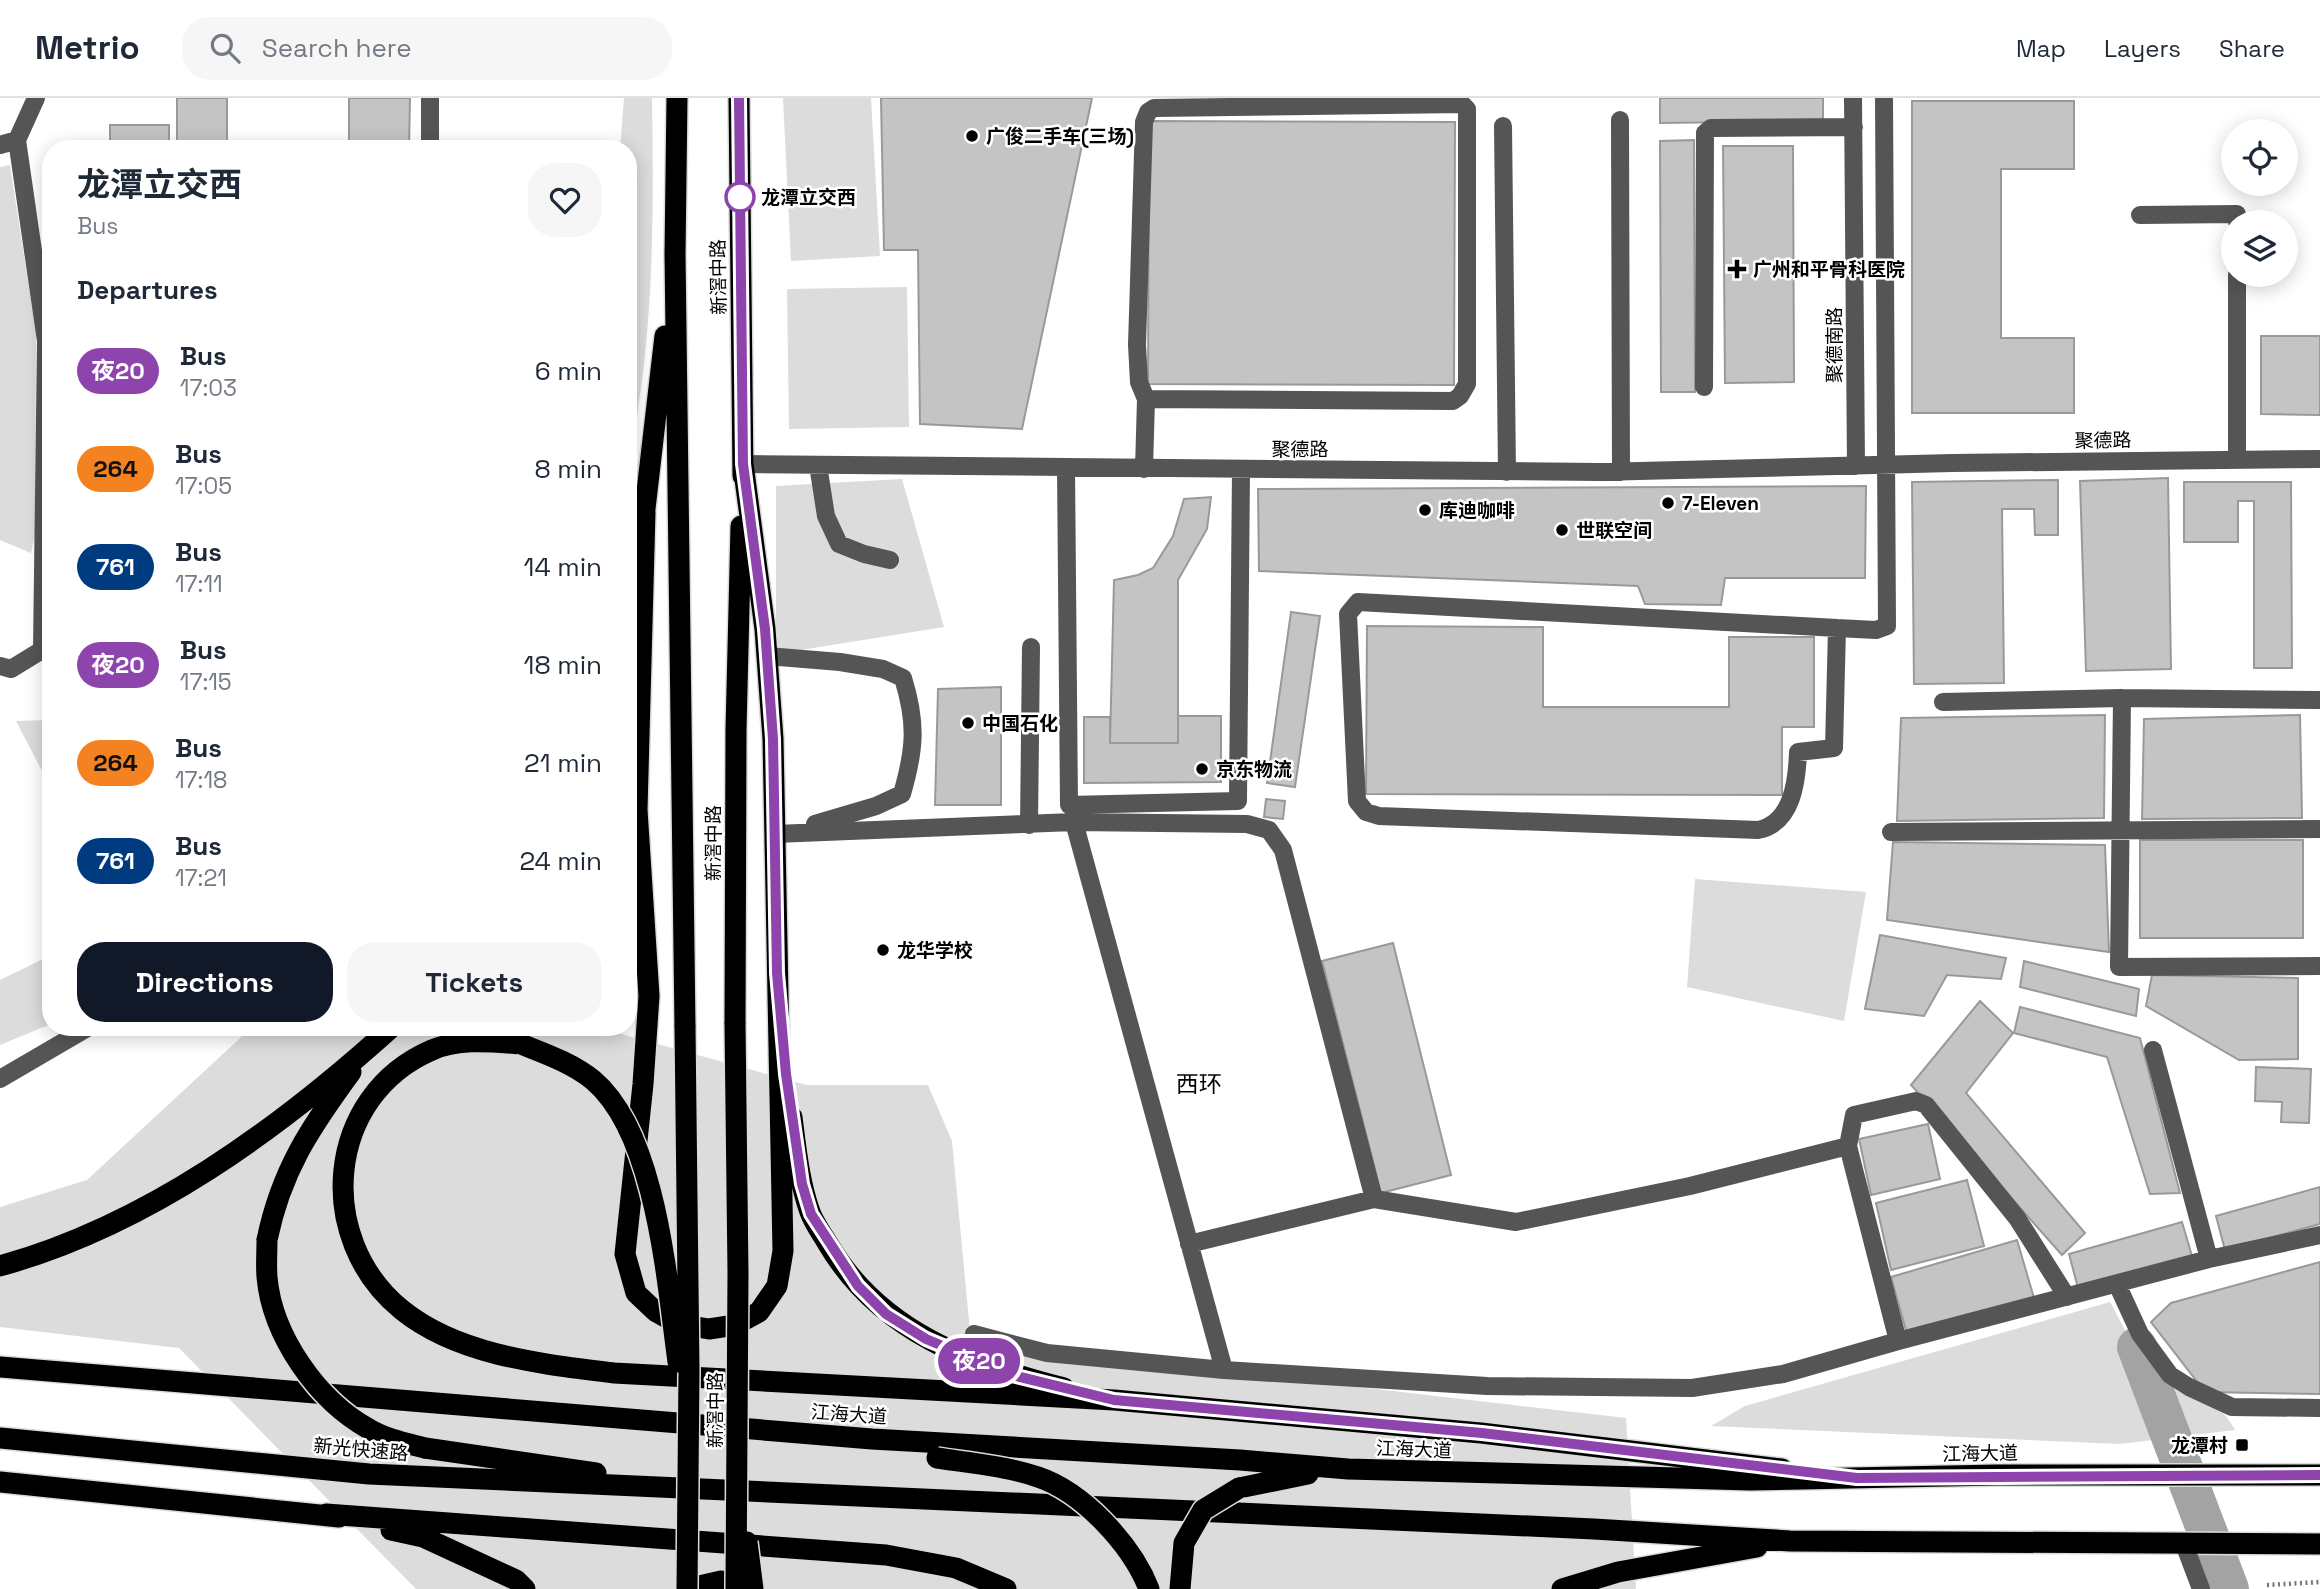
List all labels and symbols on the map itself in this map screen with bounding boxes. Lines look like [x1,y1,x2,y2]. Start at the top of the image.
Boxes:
place label: 广俊二手车(三场) [986,124,1134,149]
marker: 广俊二手车(三场) [964,128,980,144]
marker: 龙潭立交西 [725,182,755,212]
place label: 龙潭立交西 [761,185,856,210]
street label: 新滘中路 [705,239,732,315]
place label: 广州和平骨科医院 [1753,257,1905,282]
marker: 广州和平骨科医院 [1727,259,1747,279]
street label: 聚德南路 [1822,307,1847,383]
street label: 聚德路 [2074,428,2132,453]
street label: 聚德路 [1271,437,1329,462]
place label: 7-Eleven [1682,491,1759,516]
marker: 7-Eleven [1660,495,1676,511]
place label: 库迪咖啡 [1439,498,1515,523]
marker: 库迪咖啡 [1417,502,1433,518]
place label: 世联空间 [1576,518,1652,543]
marker: 世联空间 [1554,522,1570,538]
place label: 中国石化 [982,711,1058,736]
marker: 中国石化 [960,715,976,731]
place label: 京东物流 [1216,757,1292,782]
marker: 京东物流 [1194,761,1210,777]
street label: 新滘中路 [701,805,726,881]
place label: 龙华学校 [897,938,973,963]
marker: 龙华学校 [875,942,891,958]
district label: 西环 [1176,1069,1222,1099]
line badge: 夜20 [939,1338,1019,1384]
street label: 新滘中路 [703,1372,728,1448]
street label: 江海大道 [810,1399,888,1430]
street label: 新光快速路 [313,1433,409,1466]
place label: 龙潭村 [2171,1433,2228,1458]
street label: 江海大道 [1376,1436,1452,1463]
marker: 龙潭村 [2234,1437,2250,1453]
street label: 江海大道 [1942,1440,2018,1467]

